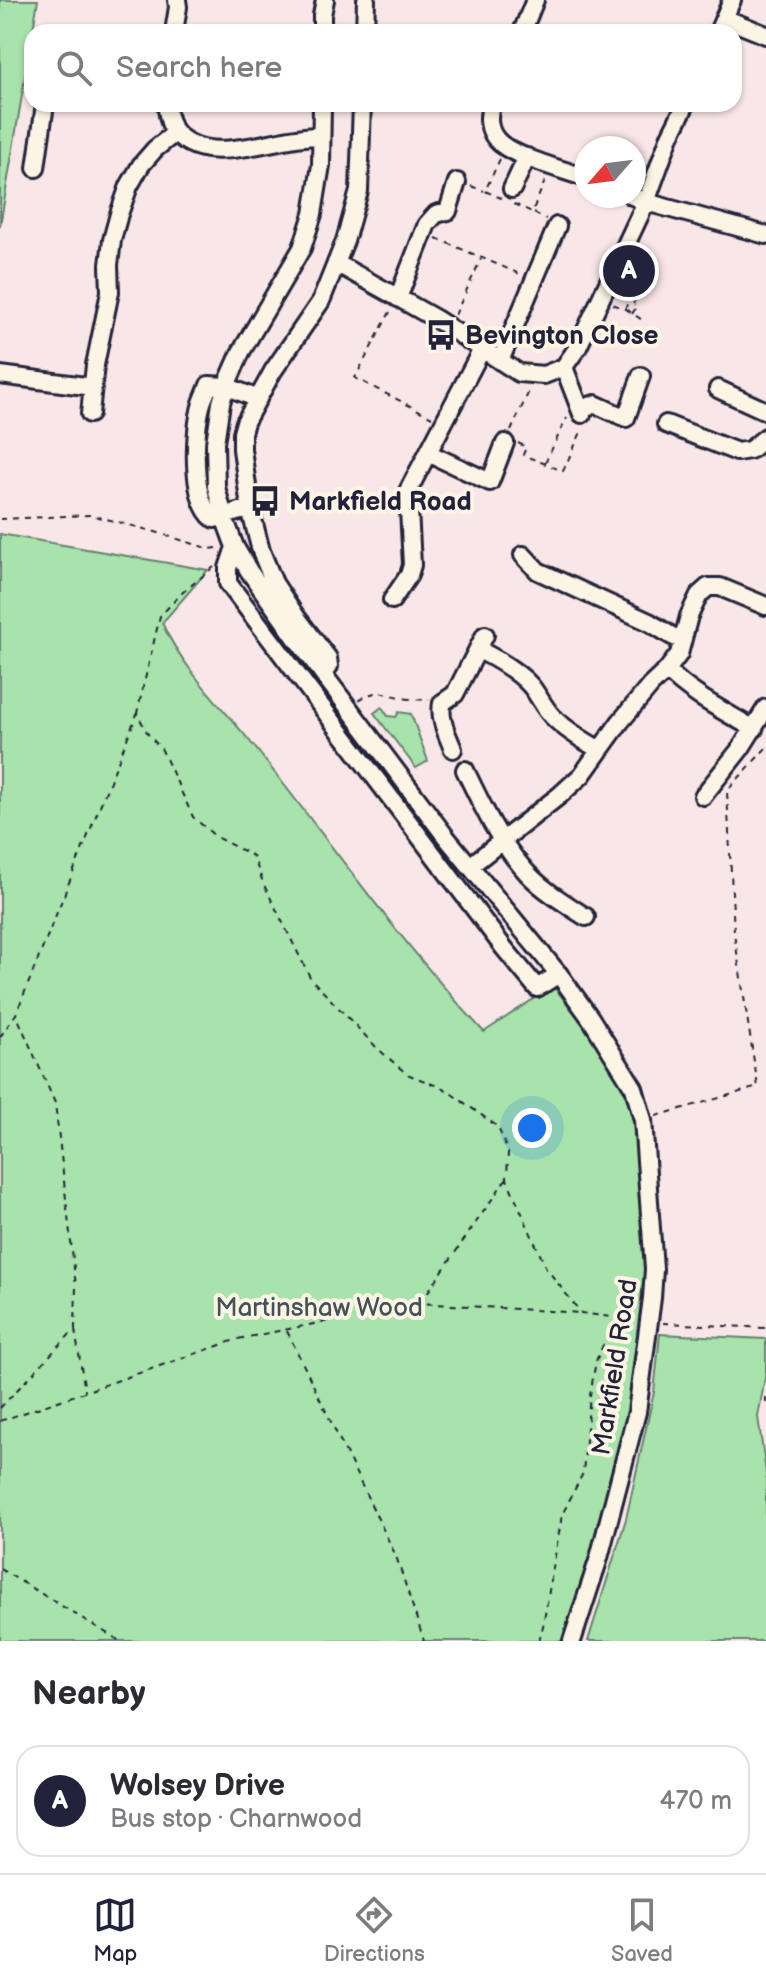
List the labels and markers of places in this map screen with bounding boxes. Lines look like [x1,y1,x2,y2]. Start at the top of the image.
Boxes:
pin: A [603,241,655,301]
bus stop icon: Bevington Close [424,318,458,352]
place label: Bevington Close [465,321,658,352]
bus stop icon: Markfield Road [248,484,282,518]
place label: Markfield Road [289,487,472,518]

